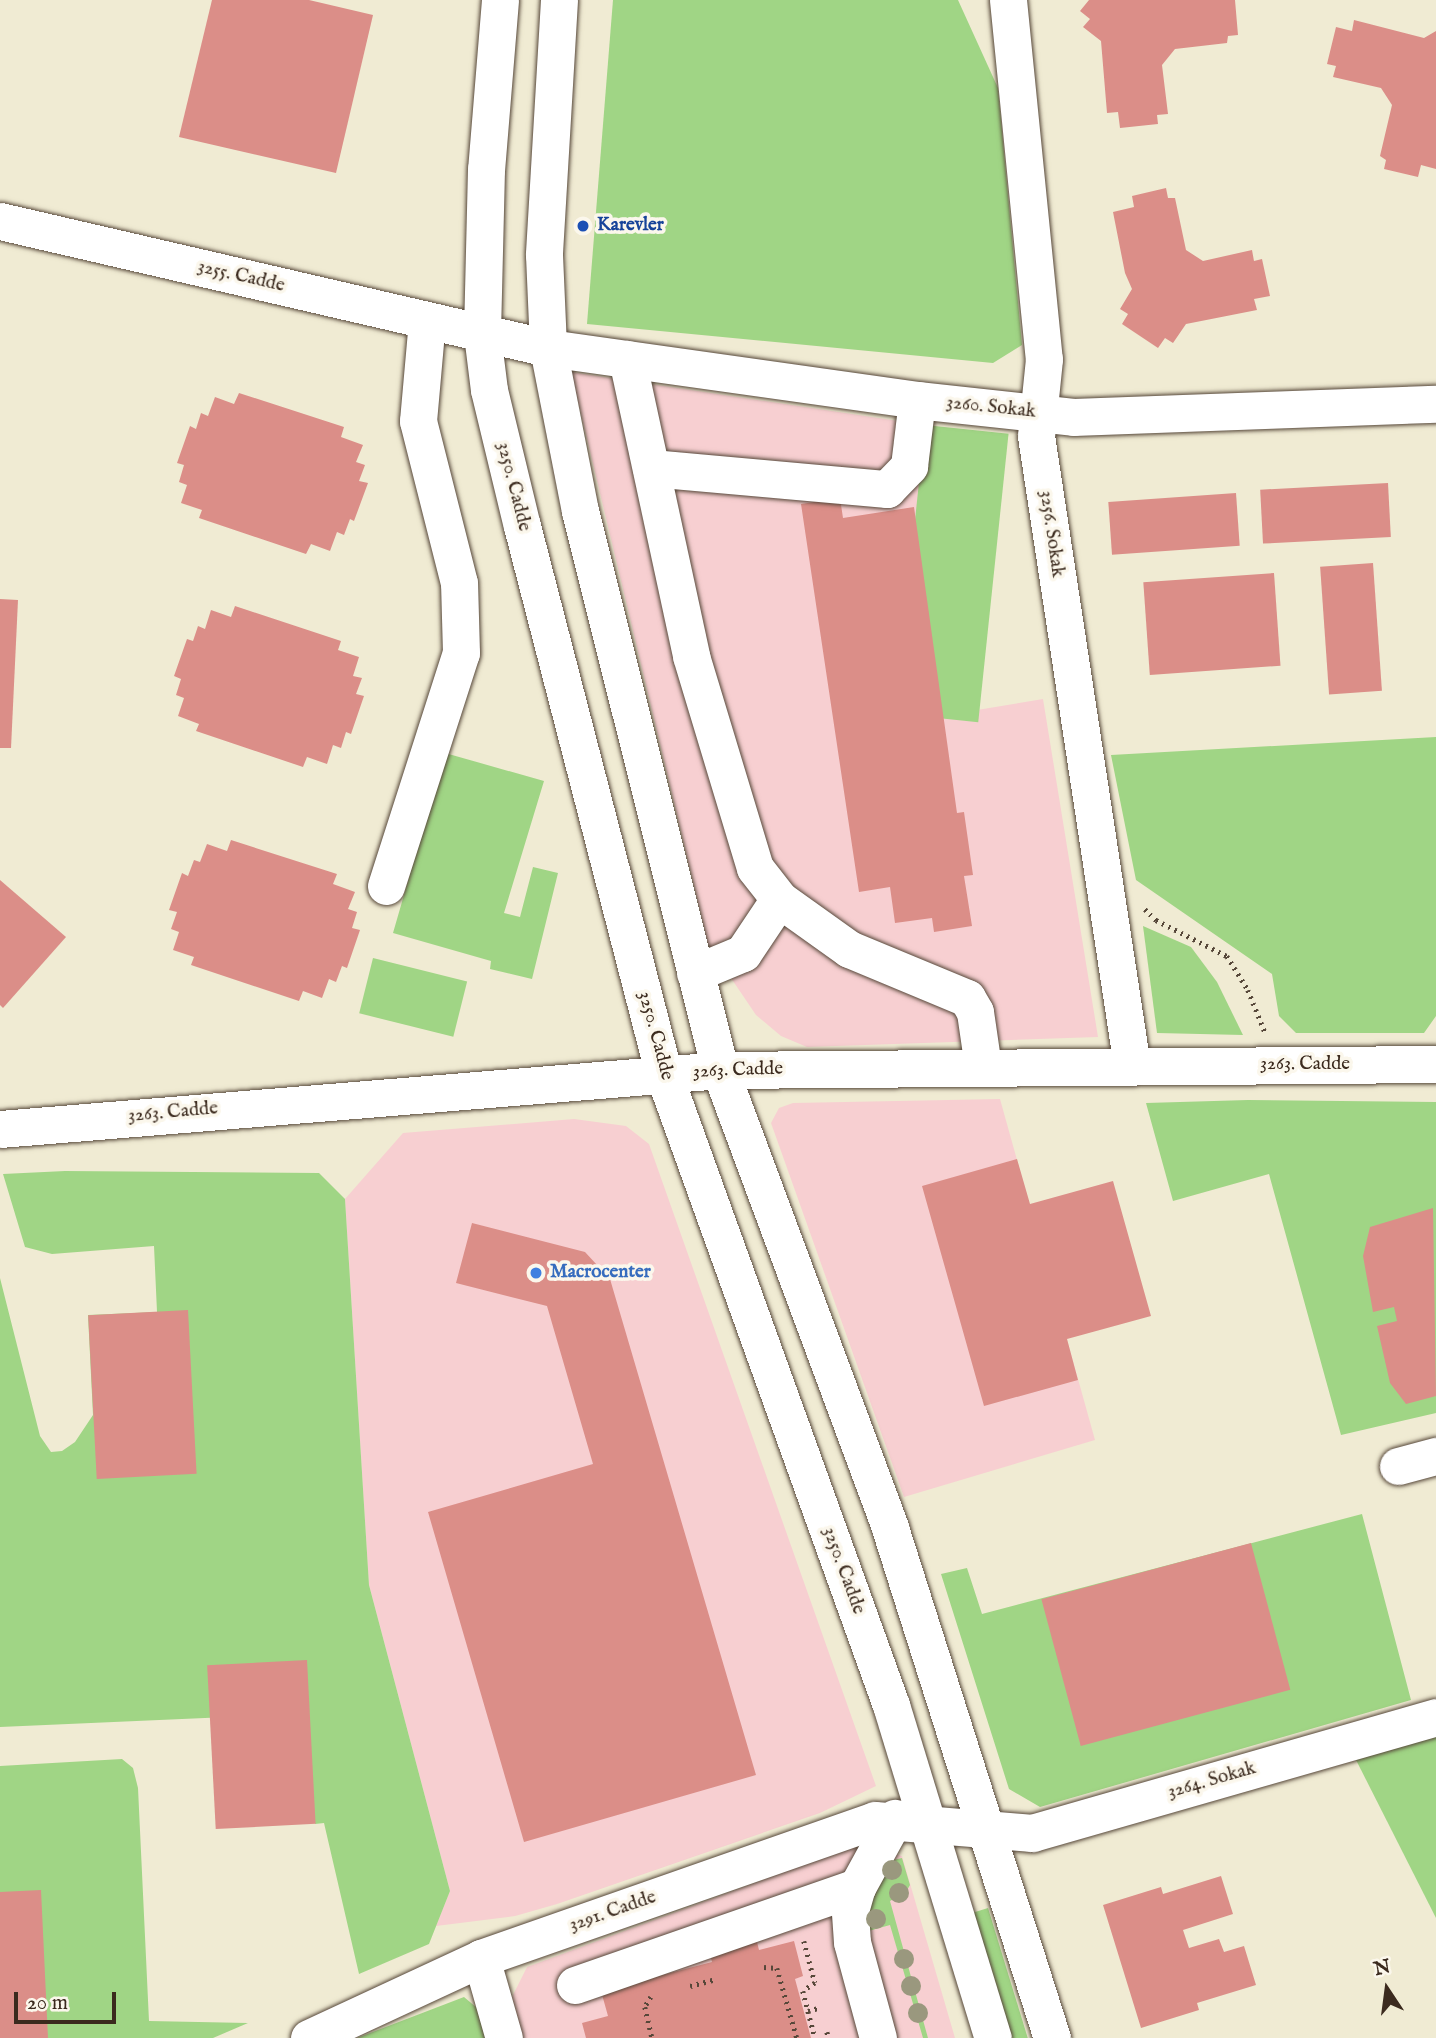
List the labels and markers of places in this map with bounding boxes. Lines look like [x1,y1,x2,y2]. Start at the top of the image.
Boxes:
place label: Karevler [597,215,664,237]
marker: Karevler [575,218,591,234]
place label: Macrocenter [550,1262,651,1284]
marker: Macrocenter [528,1265,544,1281]

